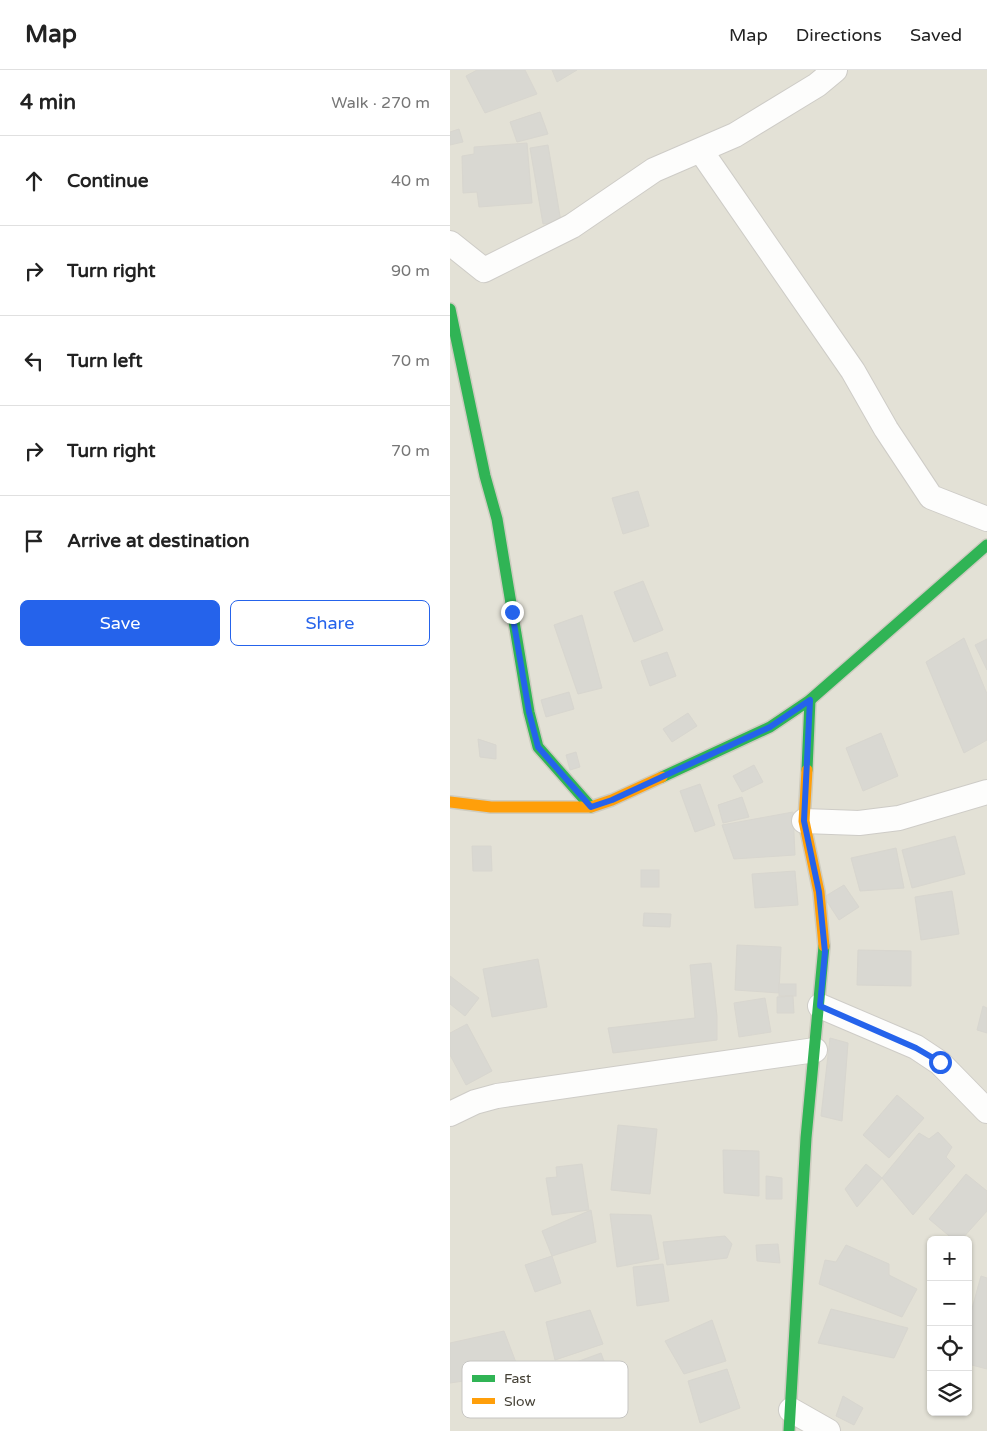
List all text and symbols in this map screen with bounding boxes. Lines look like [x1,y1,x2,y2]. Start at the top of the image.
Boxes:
text: Map [25,20,77,49]
text: Map [729,24,768,46]
text: Directions [796,24,882,46]
text: Saved [910,24,962,46]
text: 4 min [20,90,76,115]
text: Walk · 270 m [331,93,430,113]
icon: ahead [20,167,48,195]
text: Continue [67,170,149,192]
text: 40 m [391,171,430,191]
icon: right [20,257,48,285]
text: Turn right [67,260,155,282]
text: 90 m [391,261,430,281]
icon: left [20,347,48,375]
text: Turn left [67,350,143,372]
text: 70 m [391,351,430,371]
icon: right [20,437,48,465]
text: Turn right [67,440,155,462]
text: 70 m [391,441,430,461]
icon: arrive [20,527,48,555]
text: Arrive at destination [67,530,250,552]
button: Save [20,600,220,646]
button: Share [230,600,430,646]
route end [501,601,524,624]
route start [929,1051,952,1074]
map controls [927,1236,972,1416]
button: + [927,1236,972,1281]
button: − [927,1281,972,1326]
button: locate [927,1326,972,1371]
legend [462,1361,628,1418]
text: Fast [504,1370,532,1387]
button: layers [927,1371,972,1416]
text: Slow [504,1393,536,1410]

